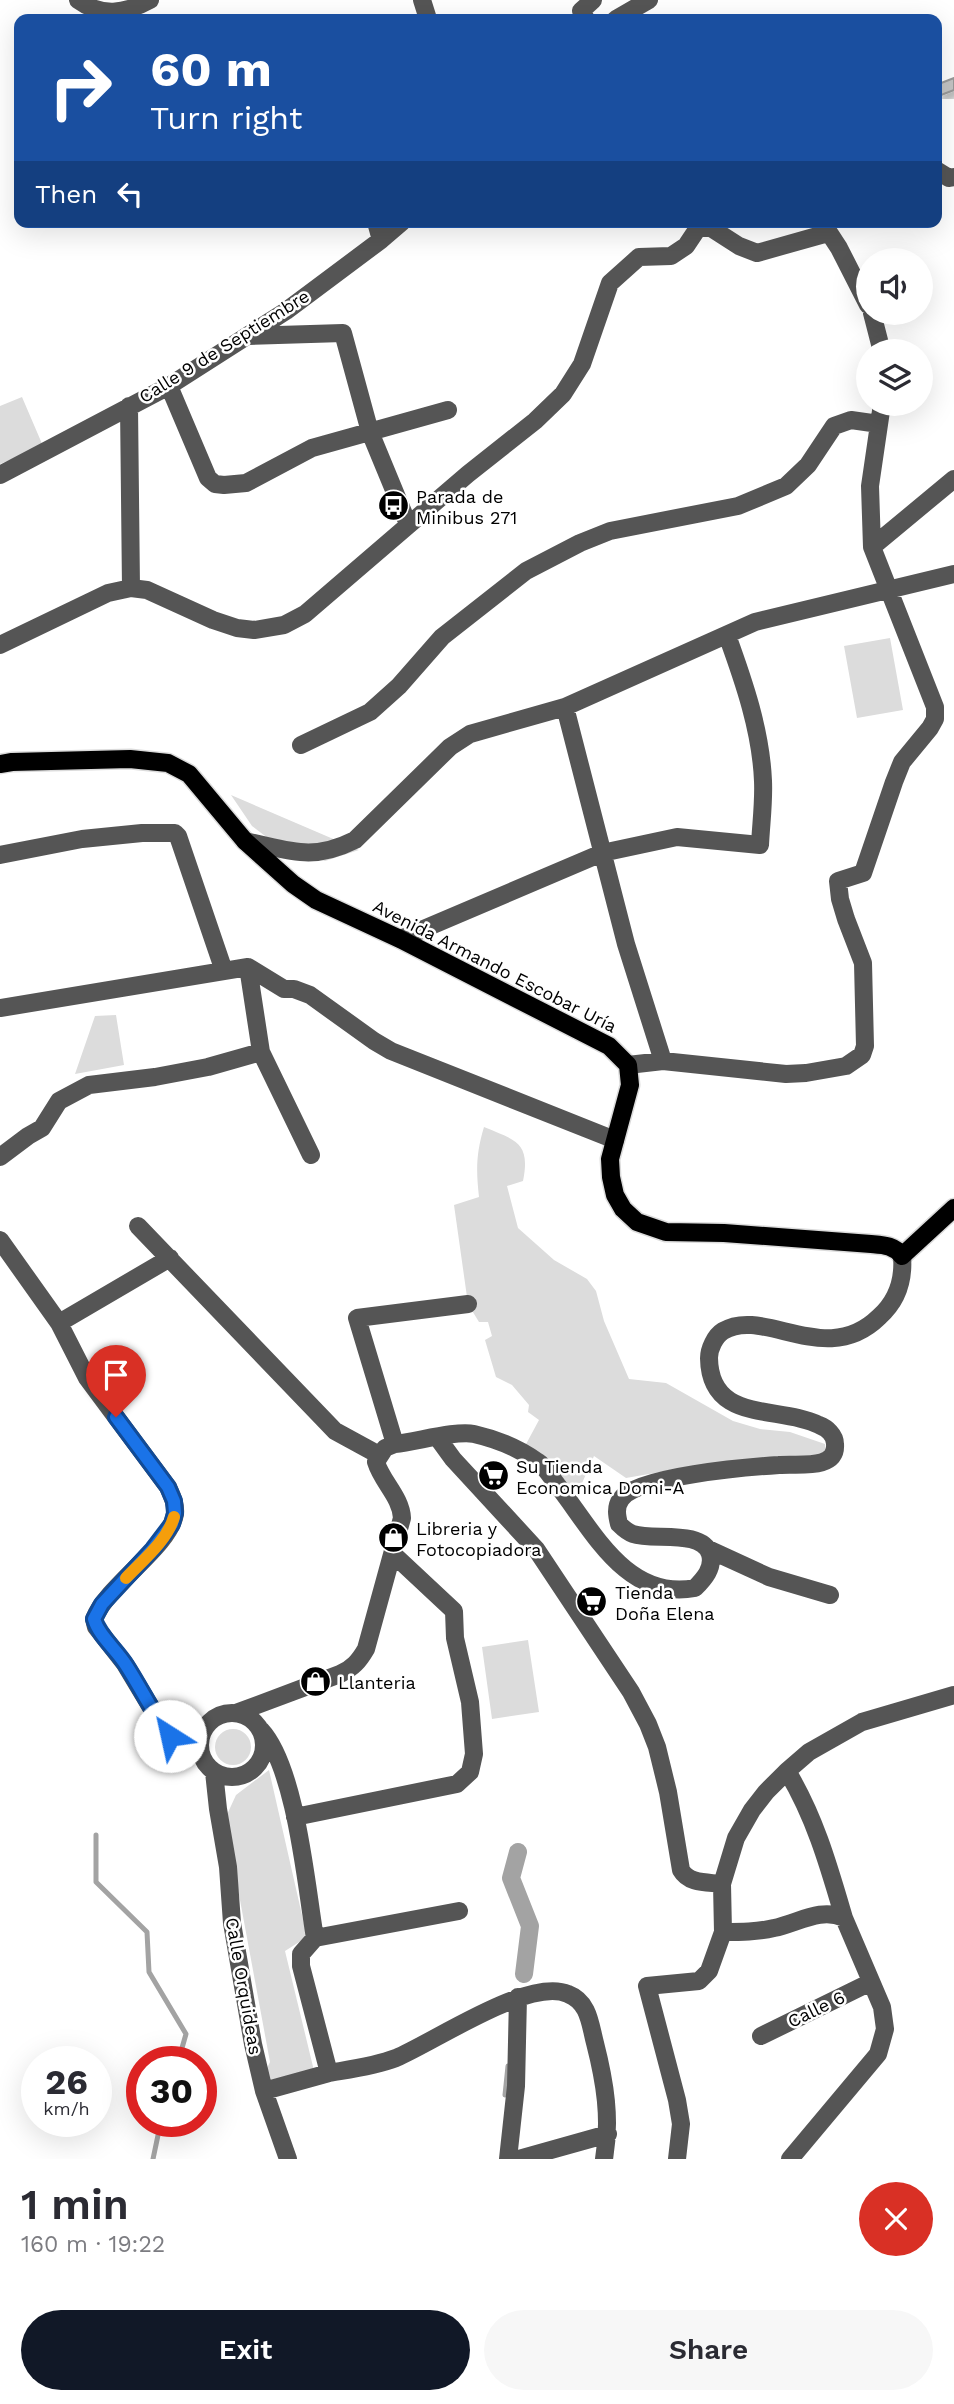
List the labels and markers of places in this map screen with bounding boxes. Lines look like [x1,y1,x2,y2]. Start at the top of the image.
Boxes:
place label: Parada de Minibus 271 [416,486,517,528]
bus stop icon: Parada de Minibus 271 [376,489,410,523]
pin [86,1345,146,1417]
place label: Su Tienda Economica Domi-A [516,1456,684,1498]
supermarket icon: Su Tienda Economica Domi-A [476,1459,510,1493]
place label: Libreria y Fotocopiadora [416,1518,541,1560]
shop icon: Libreria y Fotocopiadora [376,1521,410,1555]
place label: Tienda Doña Elena [615,1582,715,1624]
supermarket icon: Tienda Doña Elena [575,1585,609,1619]
shop icon: Llanteria [298,1665,332,1699]
place label: Llanteria [338,1672,416,1693]

